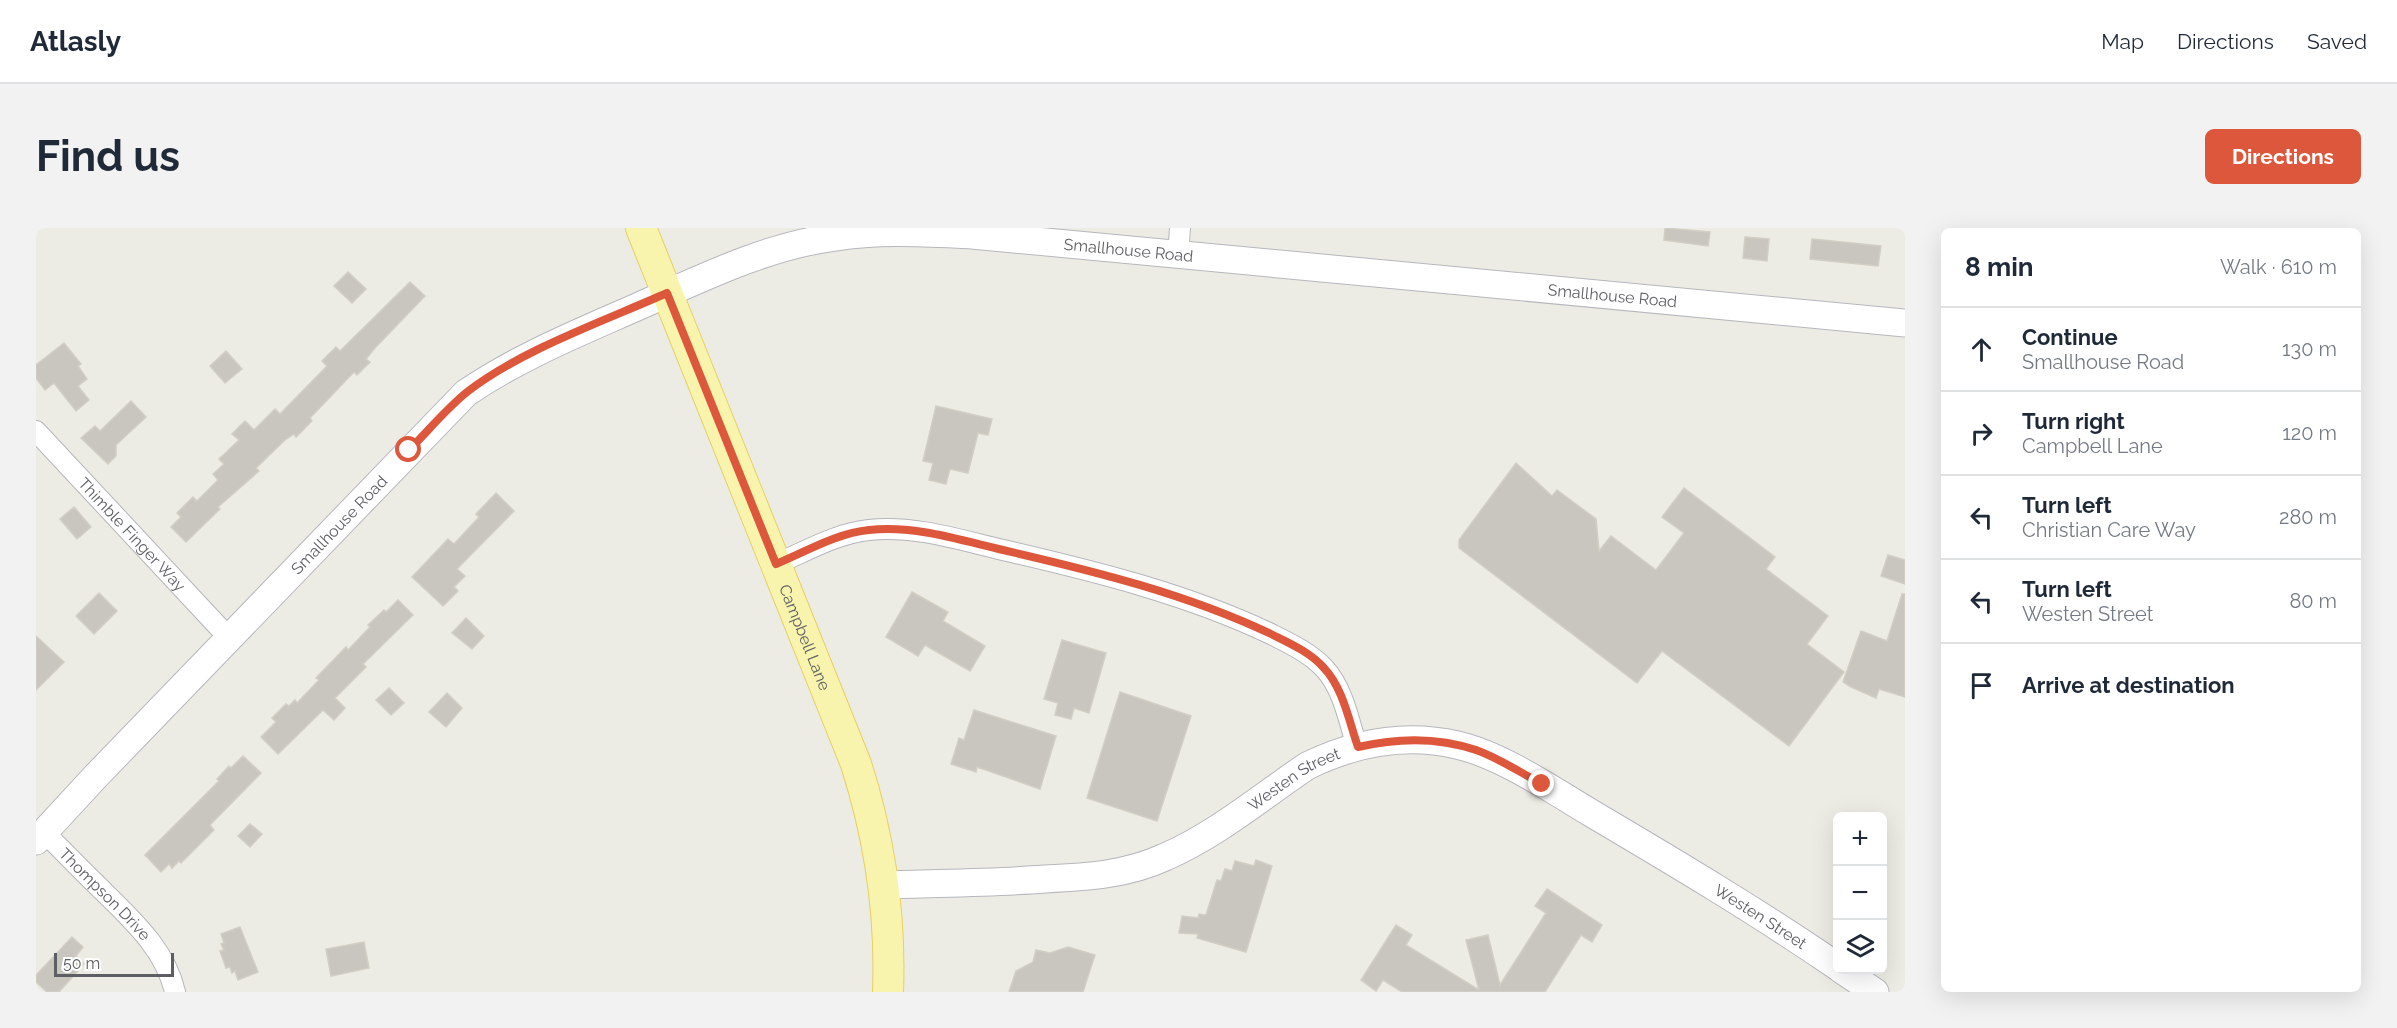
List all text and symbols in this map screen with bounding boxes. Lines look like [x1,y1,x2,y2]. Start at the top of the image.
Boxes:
text: Atlasly [30,25,121,58]
text: Map [2101,29,2144,54]
text: Directions [2177,29,2274,54]
text: Saved [2307,29,2367,54]
button: Directions [2205,129,2361,184]
text: Find us [36,132,180,181]
street label: Smallhouse Road [1063,235,1194,266]
text: 8 min [1965,252,2033,282]
text: Walk · 610 m [2220,255,2337,279]
street label: Smallhouse Road [1547,280,1678,311]
text: Continue [2022,324,2118,350]
icon: ahead [1965,333,1998,366]
text: 130 m [2282,337,2337,361]
text: Smallhouse Road [2022,350,2184,374]
text: Turn right [2022,408,2125,434]
icon: right [1965,417,1998,450]
text: 120 m [2282,421,2337,445]
text: Campbell Lane [2022,434,2163,458]
route start [395,436,421,462]
street label: Smallhouse Road [287,472,391,578]
street label: Thimble Finger Way [74,474,190,595]
text: Turn left [2022,492,2112,518]
icon: left [1965,501,1998,534]
text: 280 m [2279,505,2337,529]
text: Christian Care Way [2022,518,2196,542]
text: Turn left [2022,576,2112,602]
street label: Campbell Lane [775,582,835,693]
icon: left [1965,585,1998,618]
text: 80 m [2289,589,2337,613]
text: Westen Street [2022,602,2153,626]
icon: arrive [1965,669,1998,702]
text: Arrive at destination [2022,672,2235,698]
street label: Westen Street [1244,744,1343,815]
route end [1528,770,1554,796]
map controls [1833,812,1887,974]
button: + [1833,812,1887,866]
street label: Thompson Drive [55,844,154,944]
button: − [1833,866,1887,920]
street label: Westen Street [1711,880,1811,953]
button: layers [1833,920,1887,974]
scale bar [54,950,174,978]
text: 50 m [63,954,100,973]

